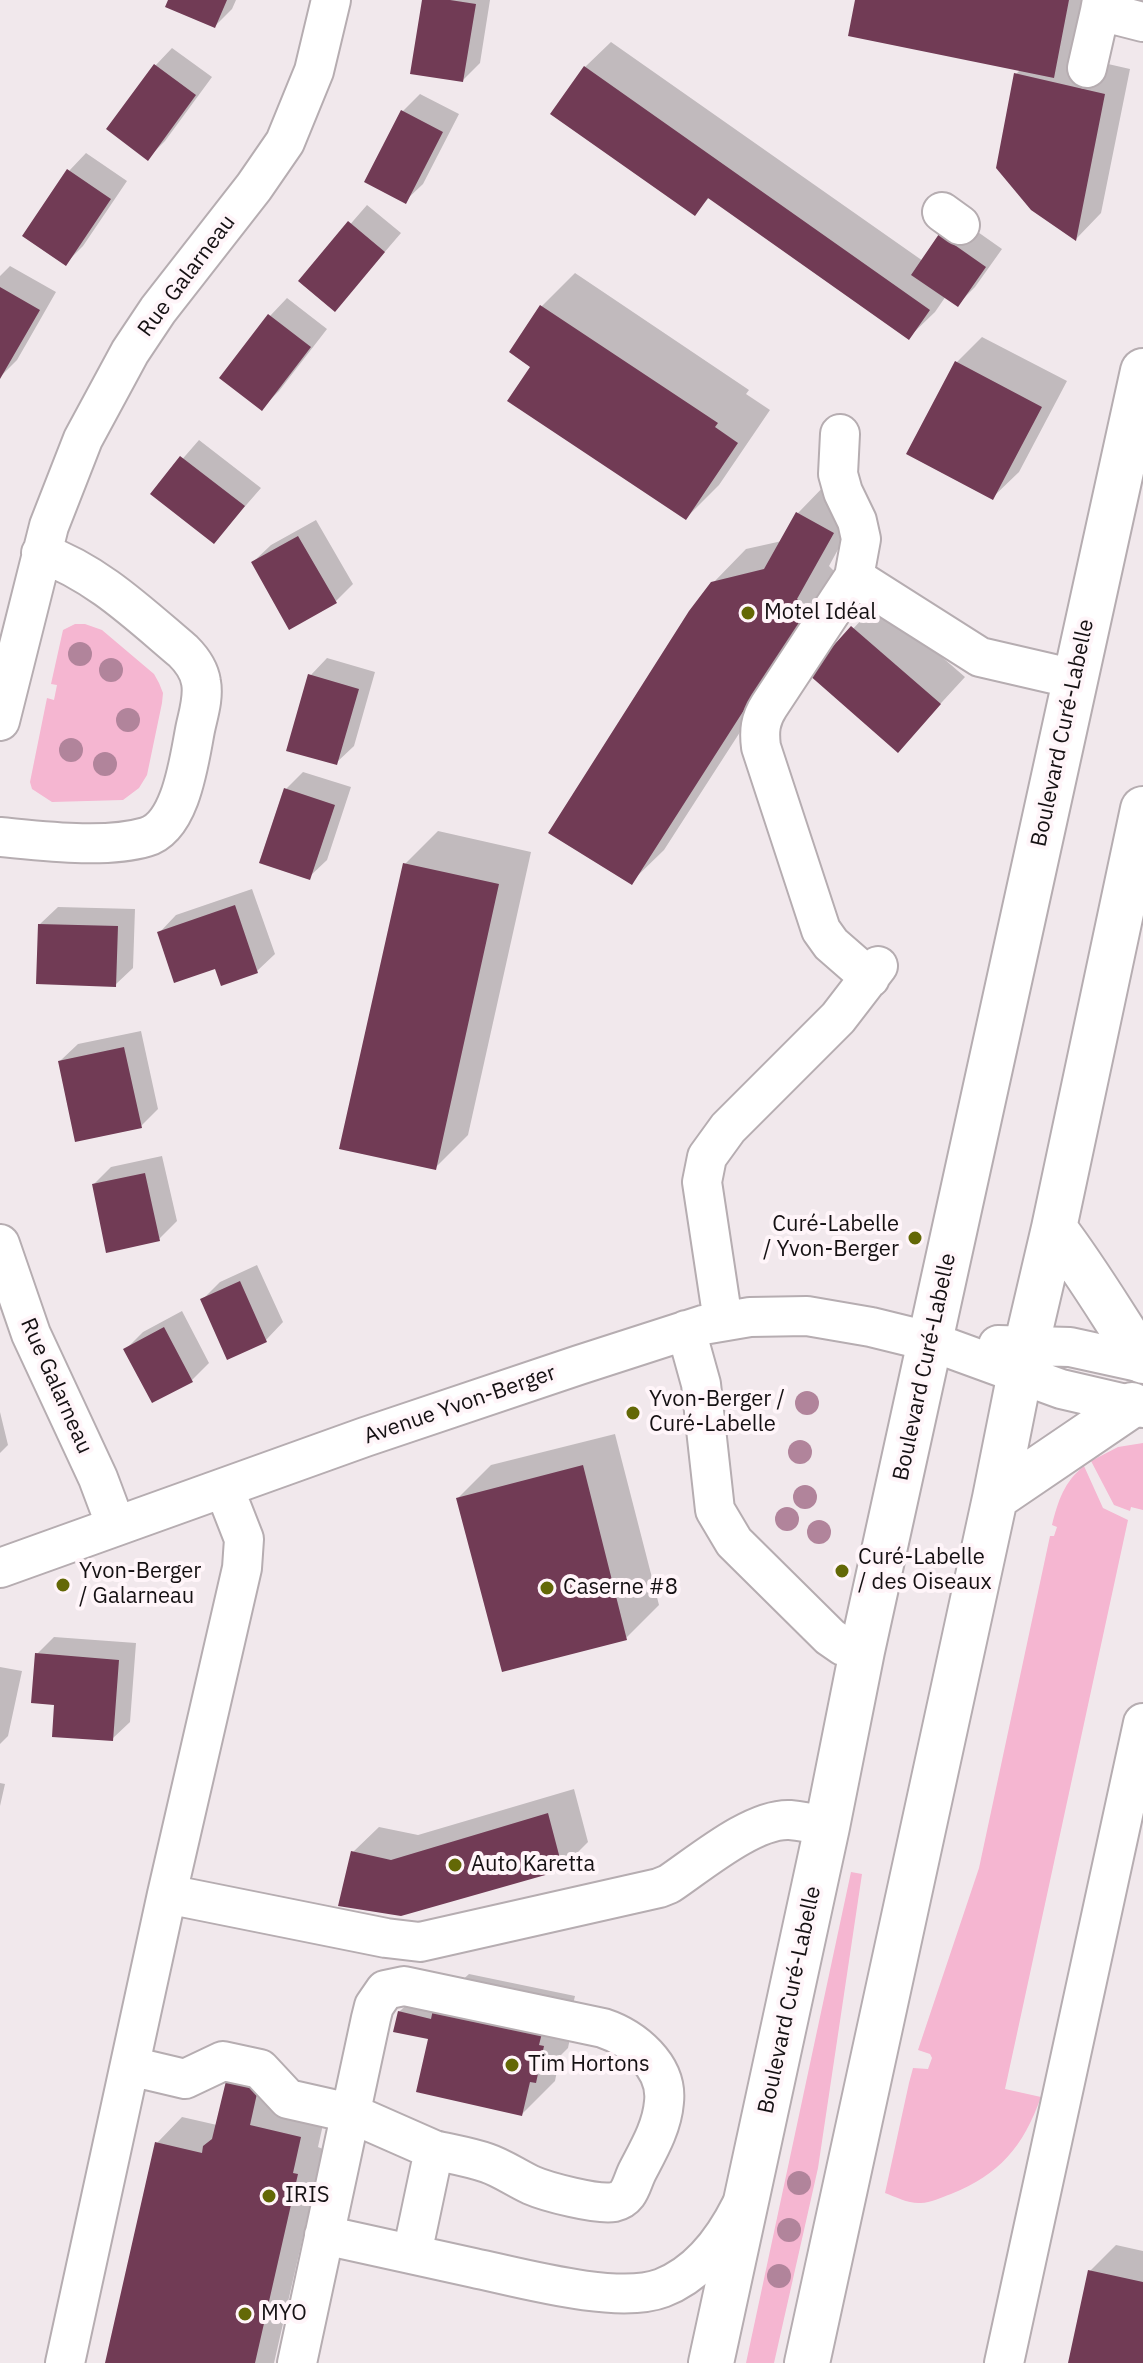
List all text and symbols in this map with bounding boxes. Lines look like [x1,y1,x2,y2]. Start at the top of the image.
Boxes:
street label: Rue Galarneau [133,210,241,342]
place label: Motel Idéal [764,600,876,626]
marker: Motel Idéal [739,604,757,622]
street label: Boulevard Curé-Labelle [1026,617,1100,849]
place label: Curé-Labelle / Yvon-Berger [763,1212,899,1264]
marker: Curé-Labelle / Yvon-Berger [906,1229,924,1247]
street label: Boulevard Curé-Labelle [888,1251,962,1483]
street label: Rue Galarneau [14,1314,98,1458]
street label: Avenue Yvon-Berger [361,1360,559,1450]
place label: Yvon-Berger / Curé-Labelle [649,1387,785,1438]
marker: Yvon-Berger / Curé-Labelle [624,1404,642,1422]
place label: Curé-Labelle / des Oiseaux [858,1545,992,1596]
place label: Yvon-Berger / Galarneau [79,1559,201,1610]
marker: Curé-Labelle / des Oiseaux [833,1562,851,1580]
place label: Caserne #8 [563,1575,678,1601]
marker: Yvon-Berger / Galarneau [54,1576,72,1594]
marker: Caserne #8 [538,1579,556,1597]
place label: Auto Karetta [471,1852,595,1878]
marker: Auto Karetta [446,1856,464,1874]
street label: Boulevard Curé-Labelle [753,1884,827,2116]
place label: Tim Hortons [528,2052,650,2078]
marker: Tim Hortons [503,2056,521,2074]
place label: IRIS [285,2183,329,2209]
marker: IRIS [260,2187,278,2205]
place label: MYO [261,2301,307,2327]
marker: MYO [236,2305,254,2323]

